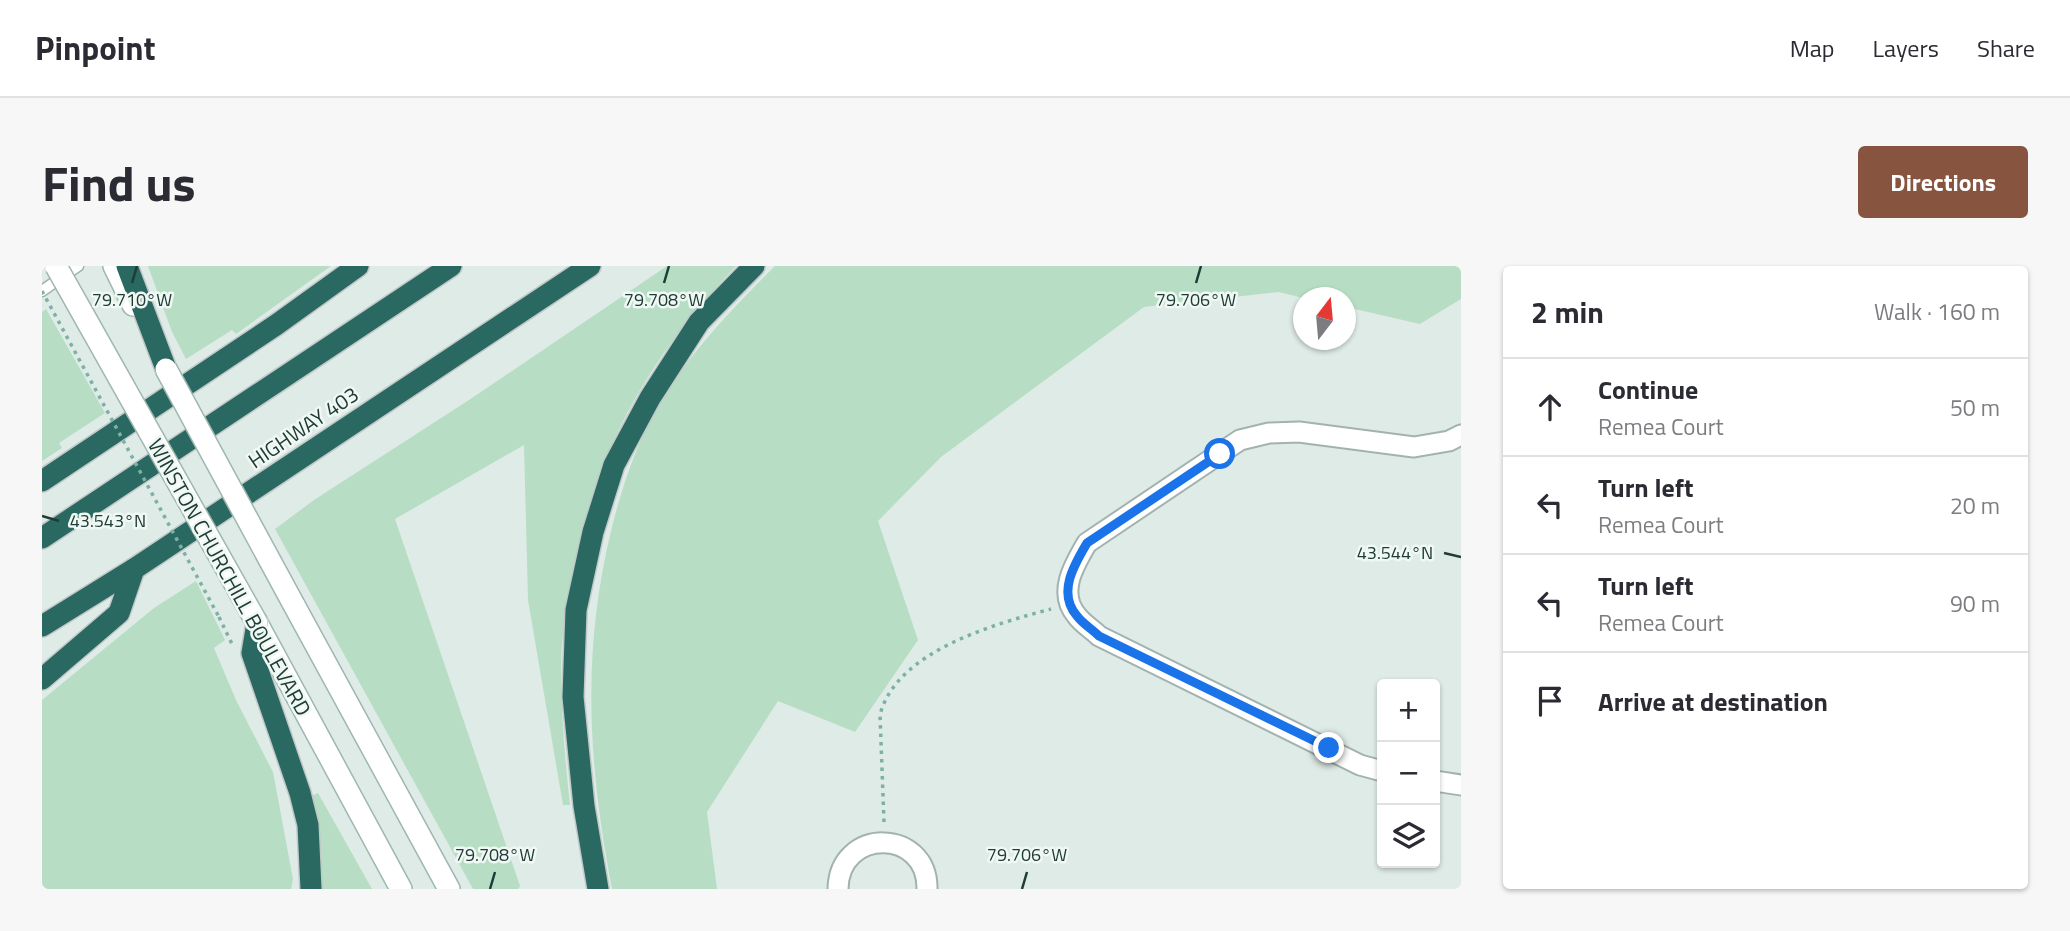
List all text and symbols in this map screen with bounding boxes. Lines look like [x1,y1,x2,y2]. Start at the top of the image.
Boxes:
text: Pinpoint [35,23,155,73]
text: Map [1790,30,1835,66]
text: Layers [1873,30,1939,66]
text: Share [1977,30,2035,66]
text: Find us [42,145,196,220]
button: Directions [1858,146,2028,218]
text: 79.710°W [92,286,172,313]
text: 79.708°W [624,286,704,313]
text: 79.706°W [1156,286,1236,313]
north arrow [1293,287,1356,350]
text: 2 min [1531,289,1604,335]
text: Walk · 160 m [1874,294,2000,329]
text: Continue [1598,370,1698,409]
street label: HIGHWAY 403 [241,378,365,476]
icon: ahead [1531,388,1569,426]
text: 50 m [1950,390,2000,425]
text: Remea Court [1598,409,1724,444]
street label: WINSTON CHURCHILL BOULEVARD [140,432,320,722]
route start [1204,438,1235,469]
text: Turn left [1598,468,1693,507]
icon: left [1531,486,1569,524]
text: 20 m [1950,488,2000,523]
text: 43.543°N [70,507,146,534]
text: Remea Court [1598,507,1724,542]
text: 43.544°N [1357,539,1433,566]
text: Turn left [1598,566,1693,605]
icon: left [1531,584,1569,622]
text: 90 m [1950,586,2000,621]
text: Remea Court [1598,605,1724,640]
map controls [1377,679,1440,868]
button: + [1377,679,1440,742]
icon: arrive [1531,682,1569,720]
text: Arrive at destination [1598,682,1828,721]
route end [1313,732,1344,763]
button: − [1377,742,1440,805]
button: layers [1377,805,1440,868]
text: 79.708°W [455,841,535,868]
text: 79.706°W [987,841,1067,868]

